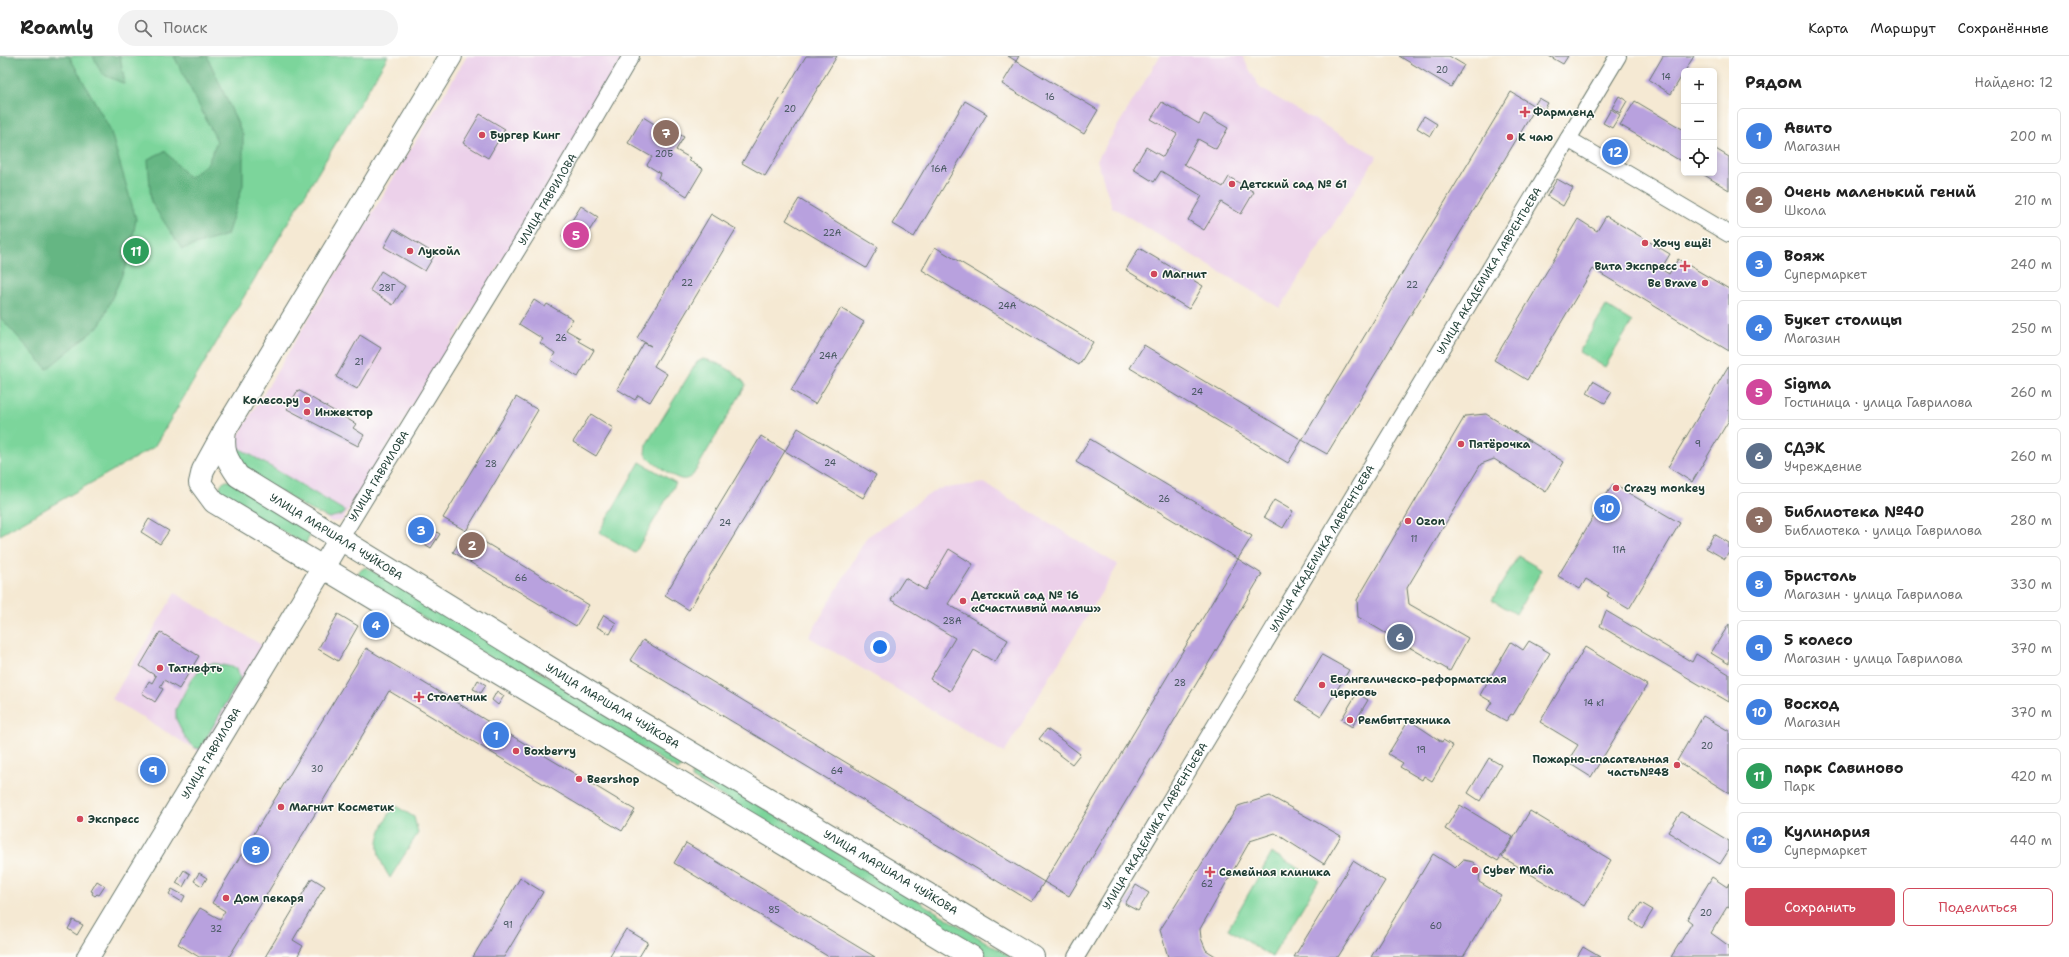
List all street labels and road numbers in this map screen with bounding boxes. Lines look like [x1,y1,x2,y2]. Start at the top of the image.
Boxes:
street label: УЛИЦА ГАВРИЛОВА [515,151,581,248]
street label: УЛИЦА АКАДЕМИКА ЛАВРЕНТЬЕВА [1433,184,1545,357]
street label: УЛИЦА ГАВРИЛОВА [345,428,413,524]
street label: УЛИЦА АКАДЕМИКА ЛАВРЕНТЬЕВА [1266,462,1378,635]
street label: УЛИЦА МАРШАЛА ЧУЙКОВА [267,490,406,584]
street label: УЛИЦА МАРШАЛА ЧУЙКОВА [543,660,682,752]
street label: УЛИЦА ГАВРИЛОВА [178,705,245,802]
street label: УЛИЦА АКАДЕМИКА ЛАВРЕНТЬЕВА [1099,740,1211,913]
street label: УЛИЦА МАРШАЛА ЧУЙКОВА [821,827,960,918]

